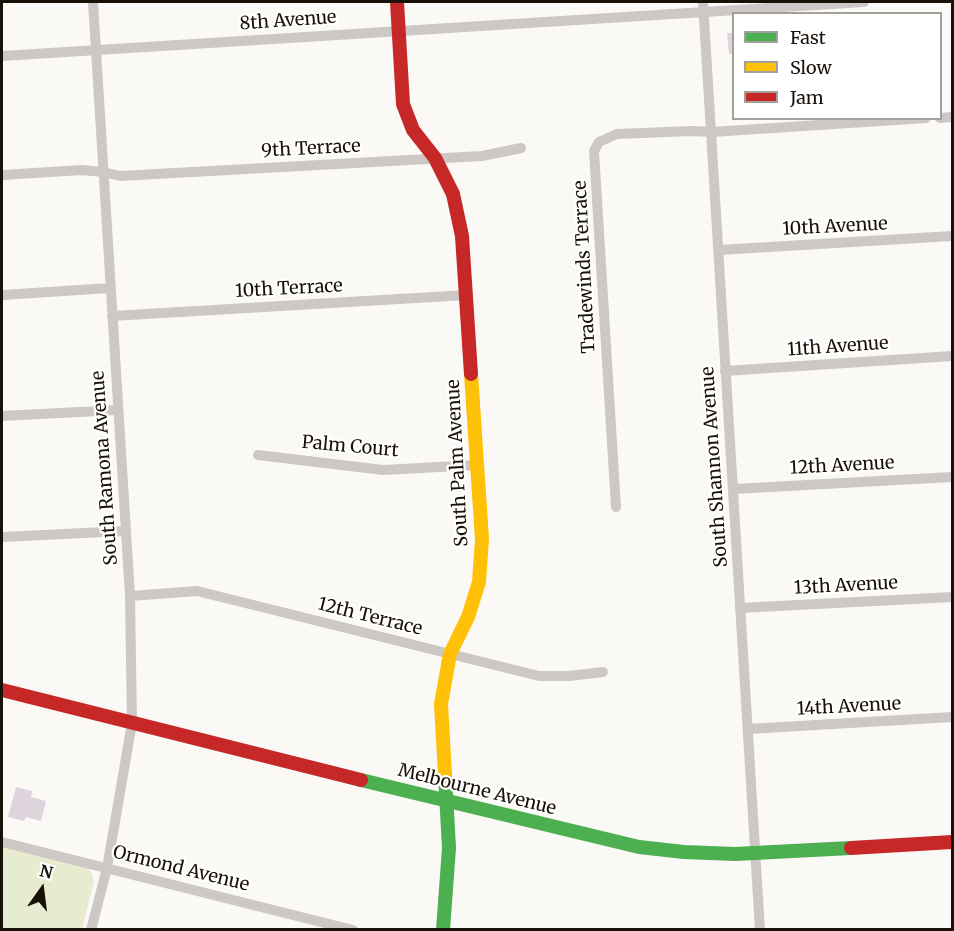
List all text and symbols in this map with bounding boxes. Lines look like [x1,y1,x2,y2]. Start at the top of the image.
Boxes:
street label: 8th Avenue [239,7,337,35]
legend [732,12,942,120]
text: Fast [790,26,826,49]
text: Slow [790,56,832,79]
text: Jam [790,86,824,109]
street label: 9th Terrace [261,136,361,162]
street label: Tradewinds Terrace [570,180,600,354]
street label: 10th Avenue [782,213,888,241]
street label: 10th Terrace [235,275,343,303]
street label: 11th Avenue [787,333,889,361]
street label: South Shannon Avenue [697,366,733,568]
street label: South Ramona Avenue [87,370,123,566]
street label: South Palm Avenue [443,379,473,547]
street label: Palm Court [301,432,399,462]
street label: 12th Avenue [789,452,895,480]
street label: 13th Avenue [794,572,898,600]
street label: 12th Terrace [315,594,425,640]
street label: 14th Avenue [796,693,902,721]
street label: Melbourne Avenue [396,760,558,820]
street label: Ormond Avenue [111,842,251,896]
north arrow [12,859,72,919]
text: N [38,860,55,883]

